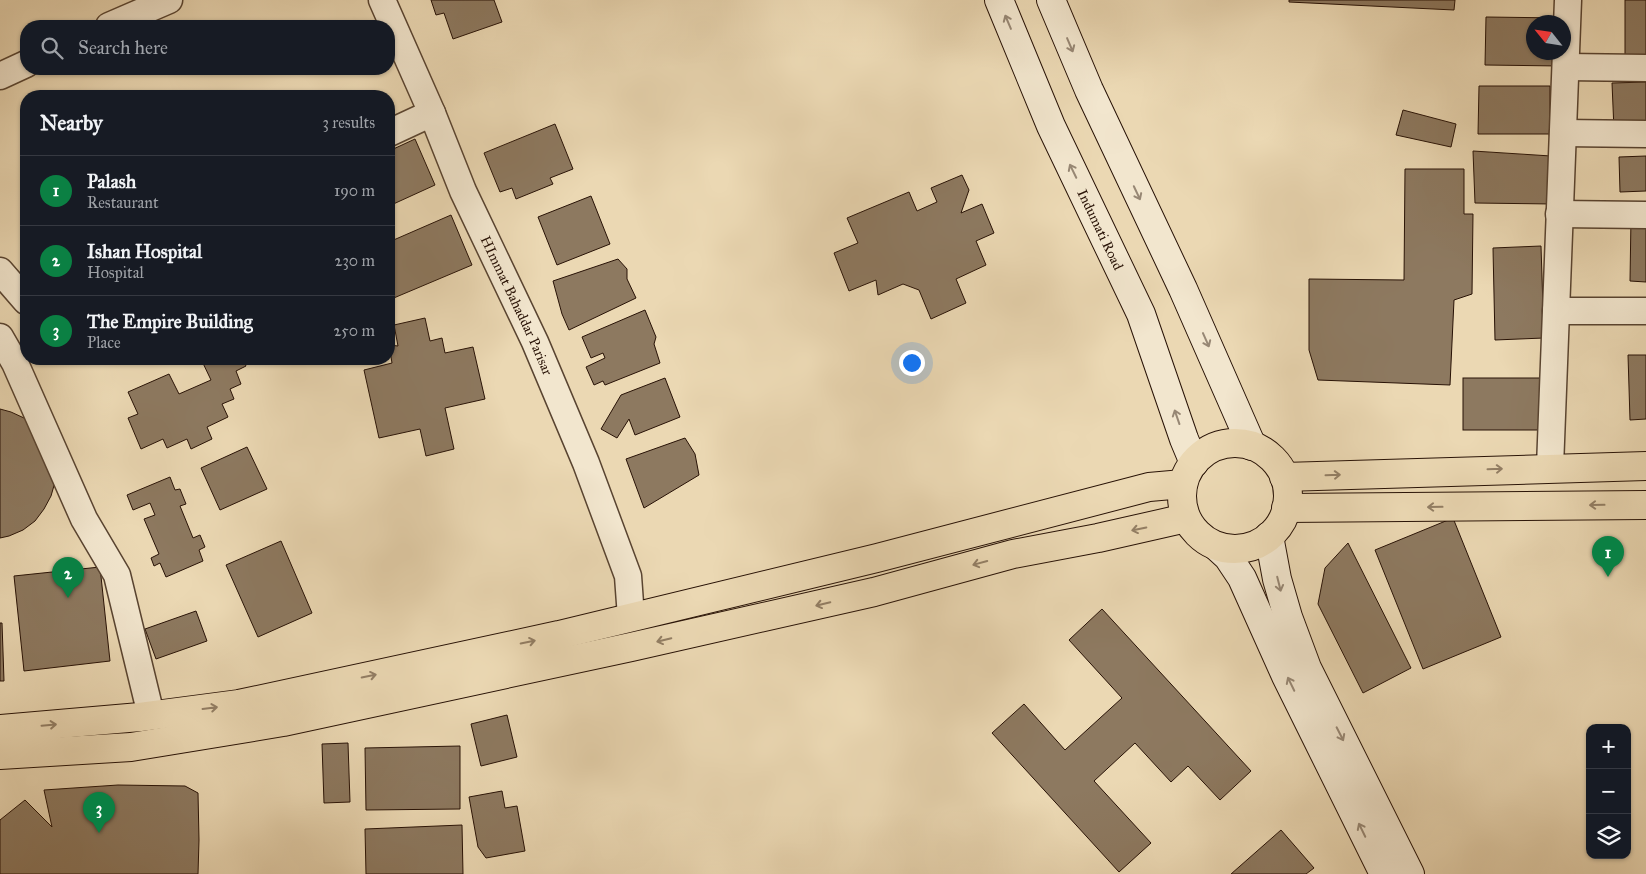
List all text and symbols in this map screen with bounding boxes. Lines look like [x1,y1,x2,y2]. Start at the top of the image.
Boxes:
one-way arrow [1003,15,1013,30]
north arrow [1526,15,1571,60]
search box [20,20,395,75]
icon: search [38,34,66,62]
text: Search here [78,36,168,59]
one-way arrow [1065,37,1075,52]
text: Nearby [40,110,103,136]
text: 3 results [322,113,375,132]
one-way arrow [1068,164,1077,179]
text: Palash [87,170,136,193]
text: 1 [53,181,59,200]
text: 190 m [334,181,375,200]
one-way arrow [1133,185,1143,200]
street label: Indumati Road [1074,186,1127,273]
text: Restaurant [87,193,159,212]
street label: HImmat Bahaddar Parisar [477,233,557,378]
text: Ishan Hospital [87,240,202,263]
text: 2 [52,251,60,270]
text: 230 m [335,251,375,270]
text: Hospital [87,263,144,282]
text: The Empire Building [87,310,253,333]
text: 3 [53,321,59,340]
text: 250 m [334,321,375,340]
one-way arrow [1201,332,1211,347]
text: Place [87,333,121,352]
your location [899,350,925,376]
one-way arrow [1172,410,1181,425]
one-way arrow [1487,465,1503,474]
one-way arrow [1324,470,1340,480]
one-way arrow [1590,500,1606,510]
one-way arrow [1427,502,1444,512]
one-way arrow [1131,525,1147,534]
pin: 1 [1592,536,1624,577]
pin: 2 [52,557,84,598]
one-way arrow [972,559,988,568]
one-way arrow [1275,576,1284,592]
one-way arrow [815,600,831,609]
one-way arrow [657,636,673,645]
one-way arrow [520,637,536,646]
one-way arrow [361,671,377,680]
one-way arrow [1285,677,1295,692]
one-way arrow [202,703,218,713]
one-way arrow [40,720,56,730]
map controls [1586,724,1631,859]
button: + [1586,724,1631,769]
one-way arrow [1336,726,1345,741]
button: − [1586,769,1631,814]
pin: 3 [83,792,115,833]
button: layers [1586,814,1631,859]
one-way arrow [1357,823,1366,838]

